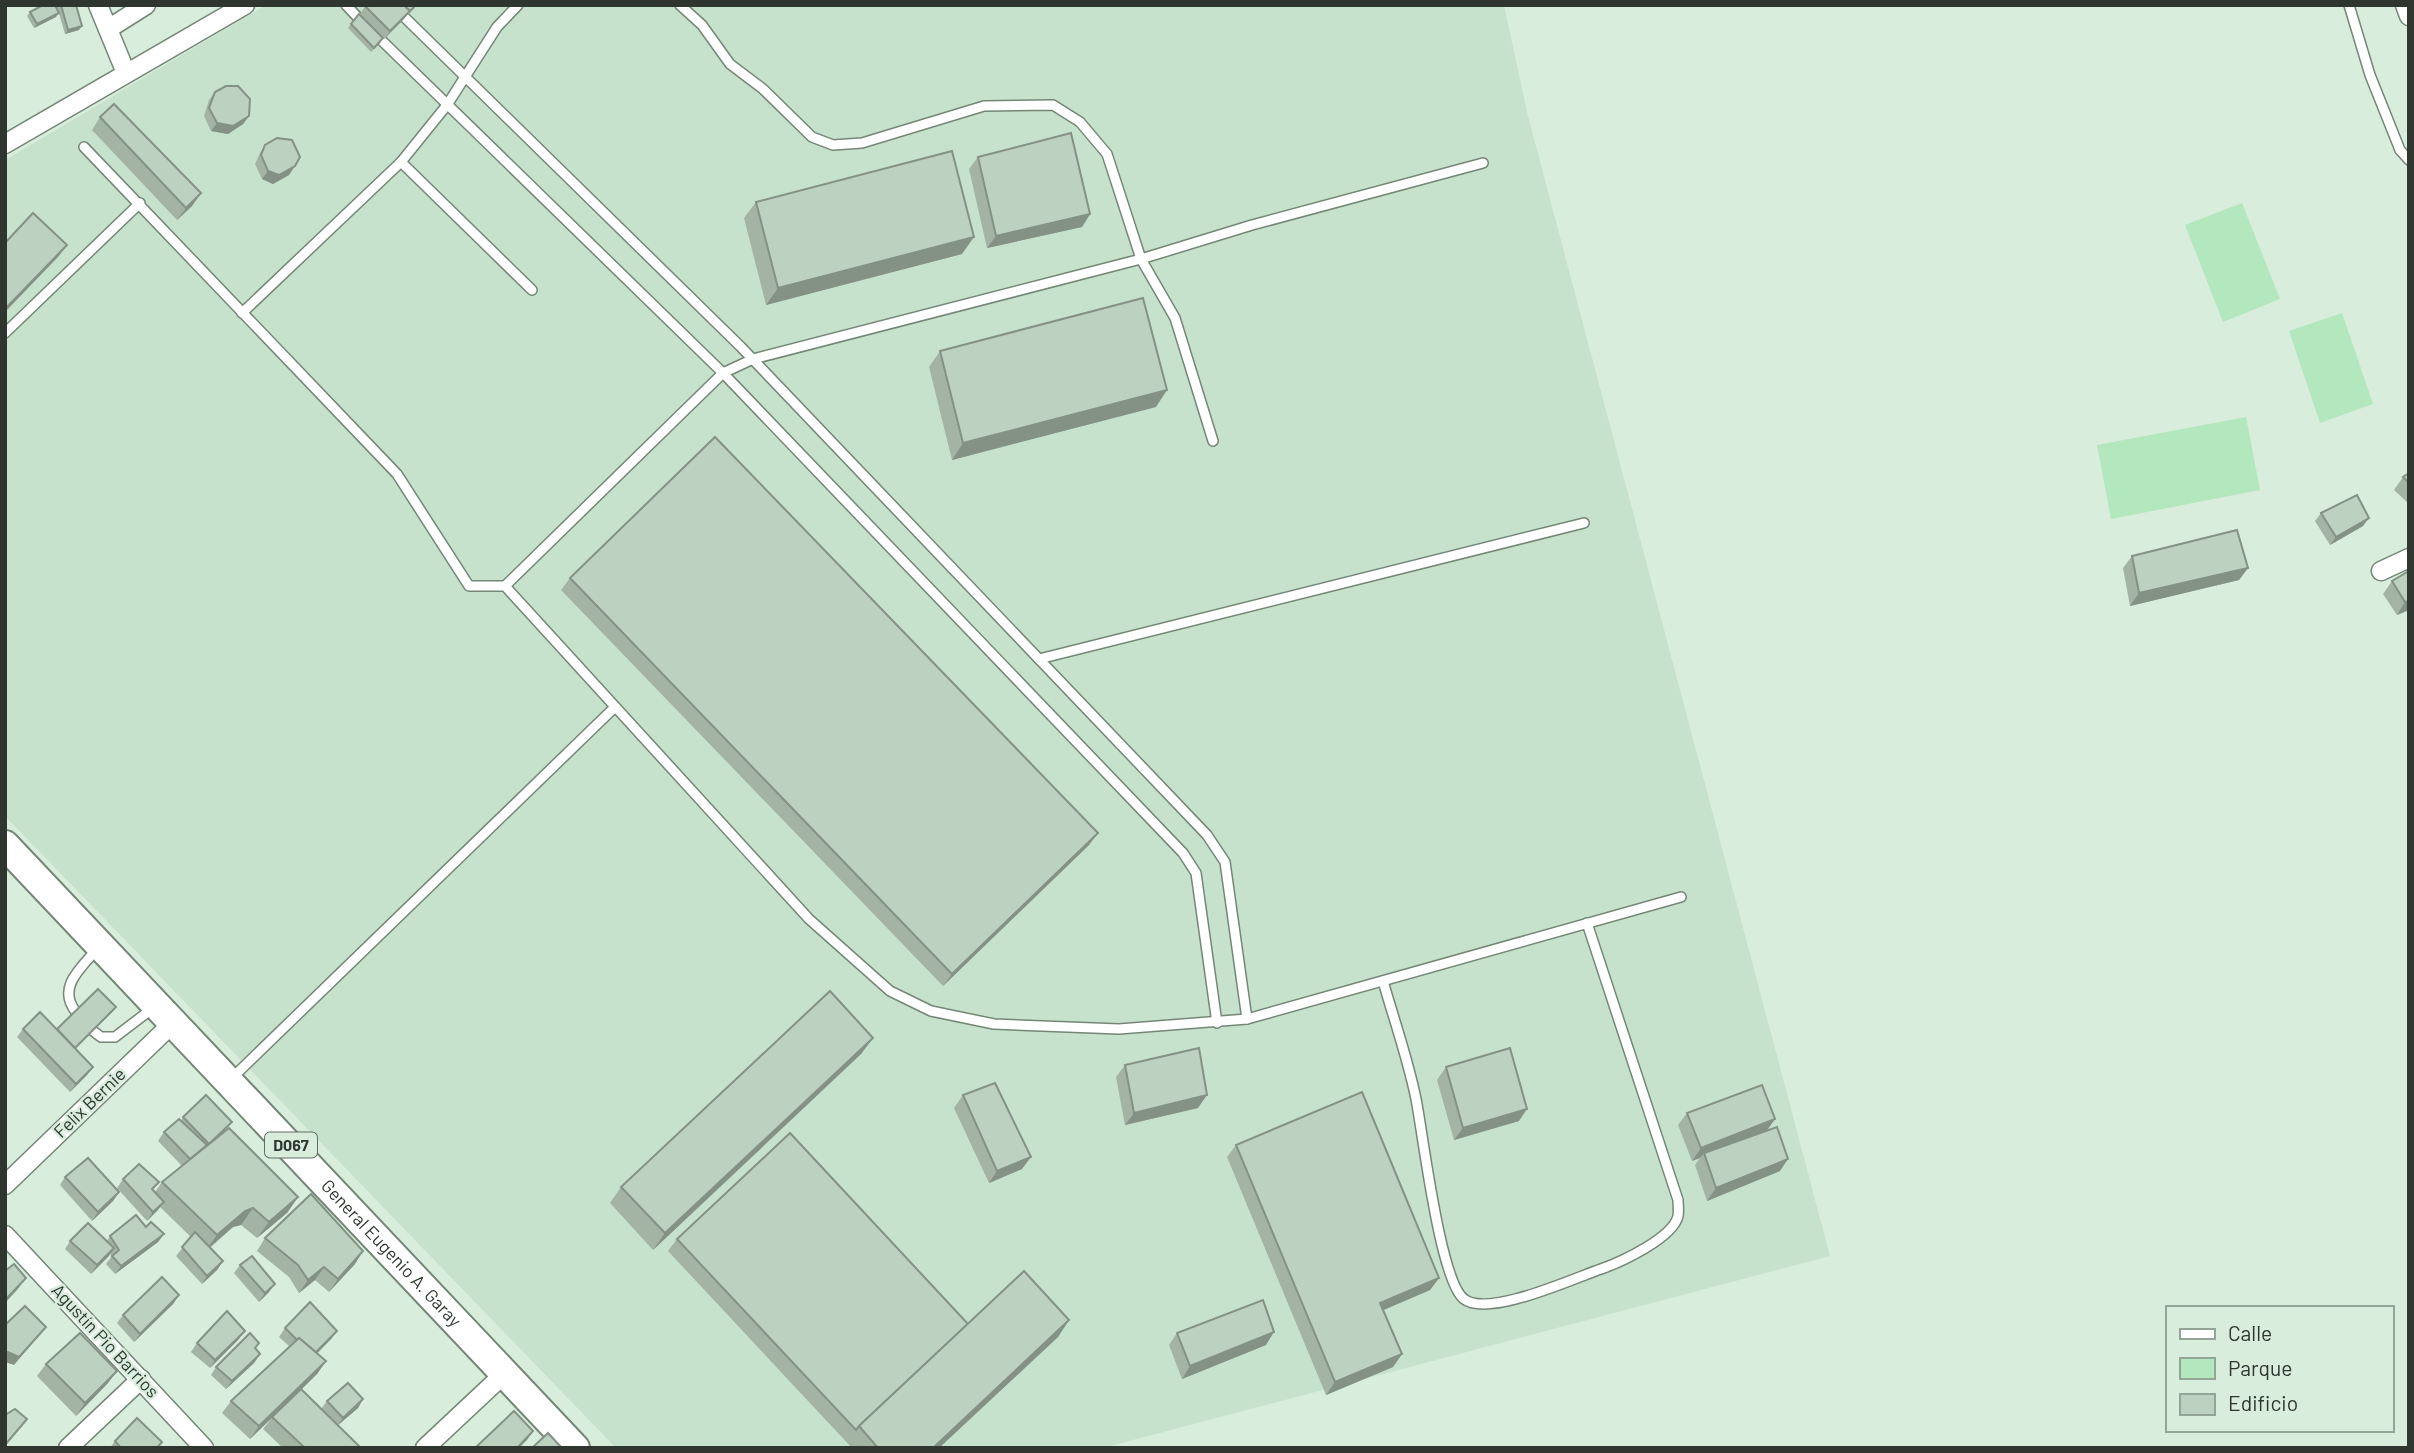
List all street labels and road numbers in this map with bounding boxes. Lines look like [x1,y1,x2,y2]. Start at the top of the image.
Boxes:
street label: Felix Bernie [49,1063,130,1142]
road number: D067 [265,1133,317,1158]
street label: General Eugenio A. Garay [317,1175,467,1331]
street label: Agustín Pio Barrios [47,1279,164,1402]

